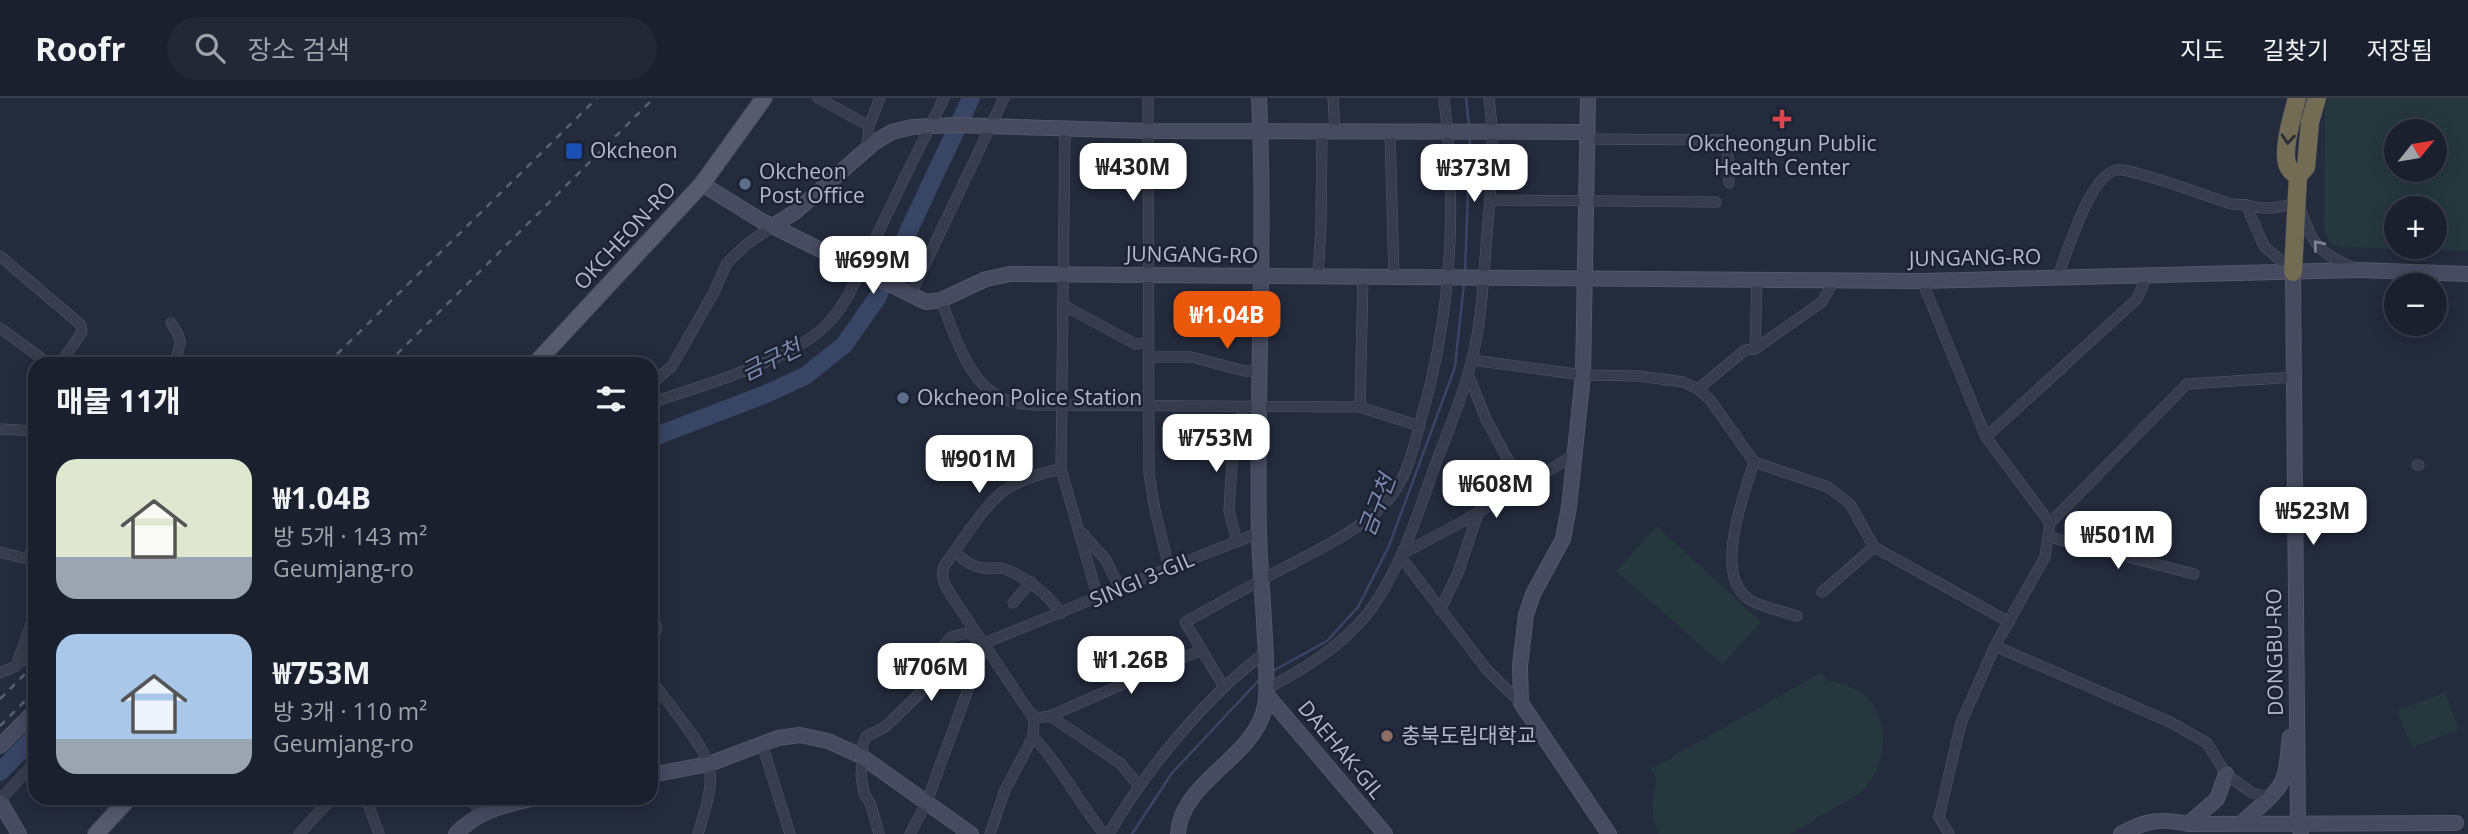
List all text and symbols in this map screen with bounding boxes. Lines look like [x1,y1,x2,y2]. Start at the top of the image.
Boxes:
search box [167,17,657,80]
text: Roofr [35,26,125,71]
icon: search [191,29,229,67]
text: 장소 검색 [247,31,350,67]
text: 지도 [2180,33,2225,66]
text: 길찾기 [2263,33,2329,66]
text: 저장됨 [2367,33,2433,66]
marker: Okcheongun Public Health Center [1772,109,1792,129]
north arrow [2384,119,2446,182]
map controls [2384,119,2447,336]
place label: Okcheongun Public Health Center [1687,129,1877,181]
one-way arrow [2281,134,2296,145]
place label: Okcheon [590,136,678,164]
marker: Okcheon [564,141,584,161]
pin: ₩430M [1084,144,1182,203]
pin: ₩373M [1425,144,1523,204]
text: ₩430M [1096,150,1170,182]
text: ₩373M [1437,151,1511,183]
place label: Okcheon Post Office [759,157,865,209]
street label: OKCHEON-RO [567,175,681,295]
marker: Okcheon Post Office [737,176,753,192]
button: + [2384,196,2447,259]
pin: ₩699M [824,236,922,296]
street label: JUNGANG-RO [1124,239,1258,269]
one-way arrow [2314,240,2327,253]
street label: JUNGANG-RO [1907,242,2041,272]
text: ₩699M [836,243,910,275]
button: − [2384,273,2447,336]
pin: ₩1.04B [1170,292,1284,351]
text: ₩1.04B [1189,298,1265,330]
water label: 금구천 [735,330,809,387]
text: 매물 11개 [56,380,181,421]
icon: filters [592,380,630,418]
place label: Okcheon Police Station [917,383,1142,411]
marker: Okcheon Police Station [895,390,911,406]
pin: ₩753M [1167,414,1265,474]
text: ₩753M [1179,421,1253,453]
pin: ₩901M [930,436,1028,495]
text: ₩901M [942,442,1016,474]
pin: ₩608M [1447,460,1545,520]
water label: 금구천 [1350,467,1403,540]
text: ₩608M [1459,467,1533,499]
text: ₩1.04B [273,477,371,518]
icon: home [112,487,196,571]
pin: ₩523M [2264,488,2362,547]
text: ₩523M [2276,494,2350,526]
pin: ₩501M [2069,512,2167,571]
text: ₩501M [2081,518,2155,550]
text: 방 5개 · 143 m² [273,520,427,552]
street label: SINGI 3-GIL [1085,545,1198,614]
text: Geumjang-ro [273,552,414,584]
street label: DONGBU-RO [2259,588,2289,716]
pin: ₩1.26B [1074,636,1188,696]
text: ₩1.26B [1093,643,1169,675]
pin: ₩706M [882,644,980,703]
text: ₩706M [894,650,968,682]
text: ₩753M [273,652,370,693]
icon: home [112,662,196,746]
street label: DAEHAK-GIL [1292,694,1391,805]
text: 방 3개 · 110 m² [273,695,427,727]
place label: 충북도립대학교 [1401,721,1536,749]
text: Geumjang-ro [273,727,414,759]
marker: 충북도립대학교 [1379,728,1395,744]

